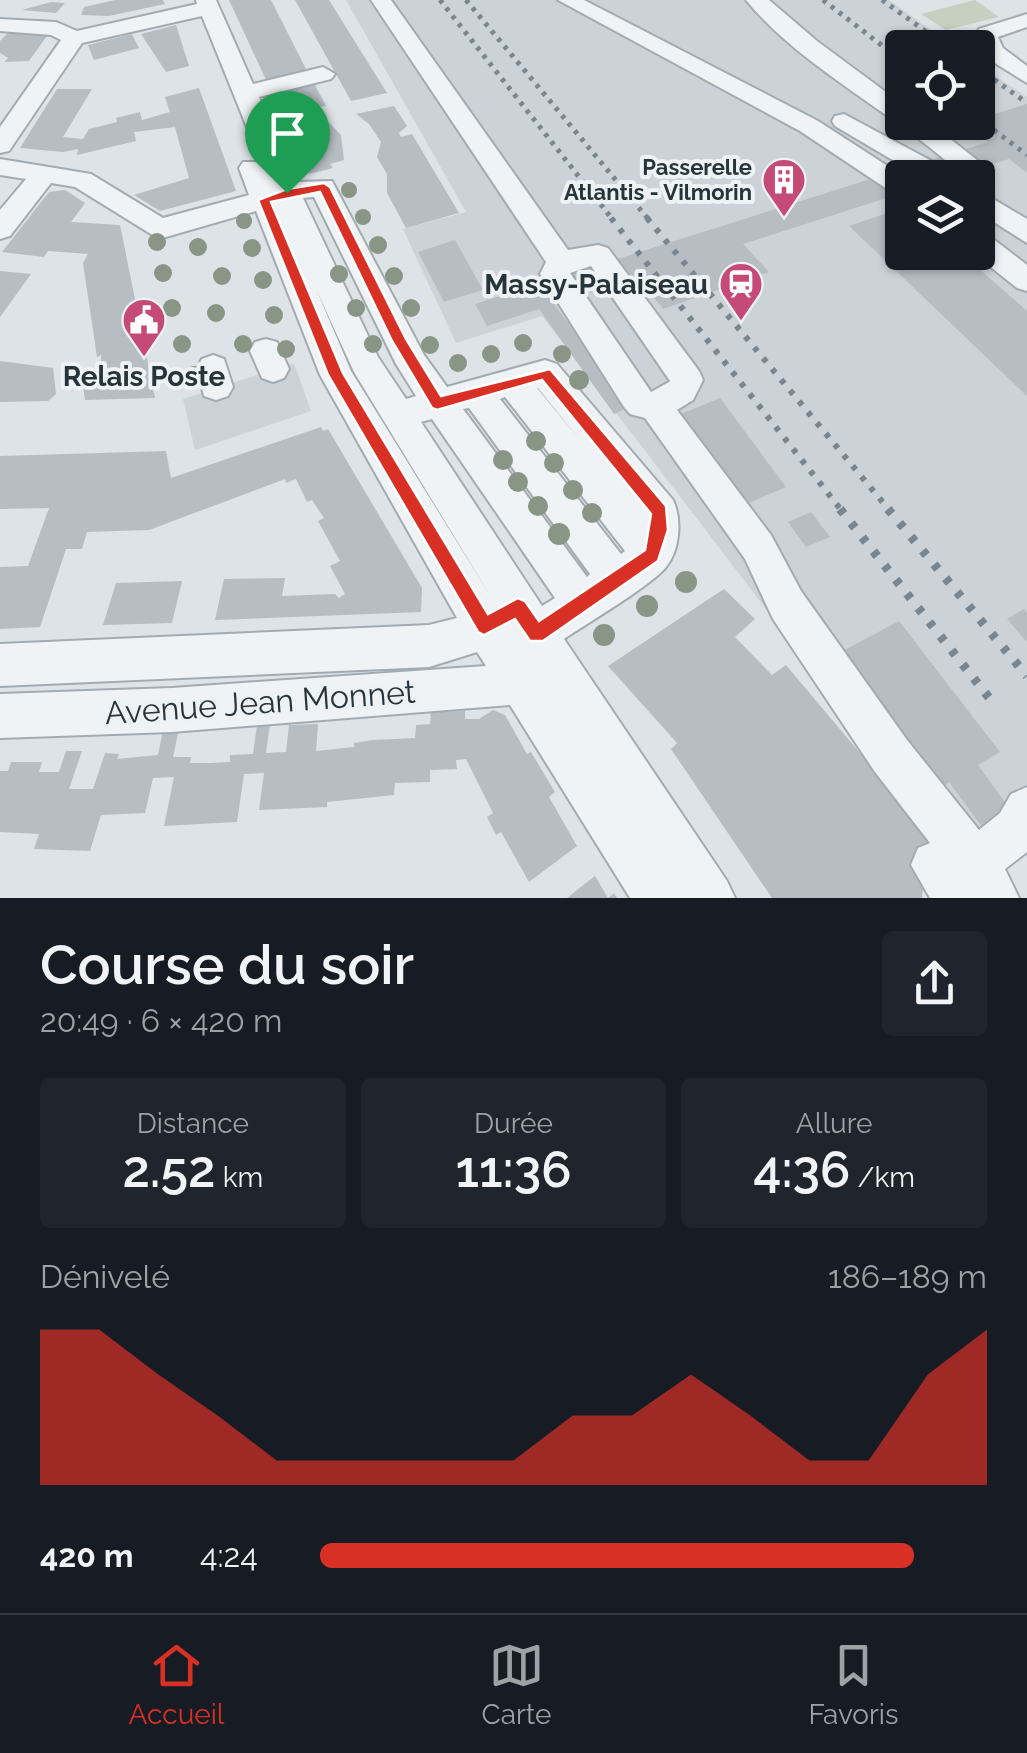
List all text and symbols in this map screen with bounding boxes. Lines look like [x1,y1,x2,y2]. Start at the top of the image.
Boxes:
map controls [885,30,995,270]
button: locate [885,30,995,140]
pin [245,91,330,194]
icon: arrive [260,106,315,161]
place label: Passerelle Atlantis - Vilmorin [564,154,752,205]
building icon: Passerelle Atlantis - Vilmorin [761,157,807,218]
button: layers [885,160,995,270]
station icon: Massy-Palaiseau [718,261,764,322]
place label: Massy-Palaiseau [484,268,708,301]
public building icon: Relais Poste [121,297,167,358]
place label: Relais Poste [63,360,226,393]
street label: Avenue Jean Monnet [103,673,417,731]
button: share [882,931,987,1036]
text: Course du soir [40,932,414,997]
text: 20:49 · 6 × 420 m [40,1002,282,1039]
text: Distance [137,1107,249,1140]
text: Durée [474,1107,553,1140]
text: Allure [796,1107,872,1140]
text: 2.52 [122,1140,216,1199]
text: 11:36 [455,1140,572,1199]
text: 4:36 [753,1140,850,1199]
text: km [216,1161,263,1194]
text: /km [850,1161,915,1194]
text: Dénivelé [40,1258,170,1295]
text: 186–189 m [828,1258,987,1295]
text: 420 m [40,1537,133,1574]
text: 4:24 [200,1537,258,1574]
tab: Accueil [129,1638,224,1731]
tab: Carte [481,1638,551,1731]
tab: Favoris [808,1638,898,1731]

